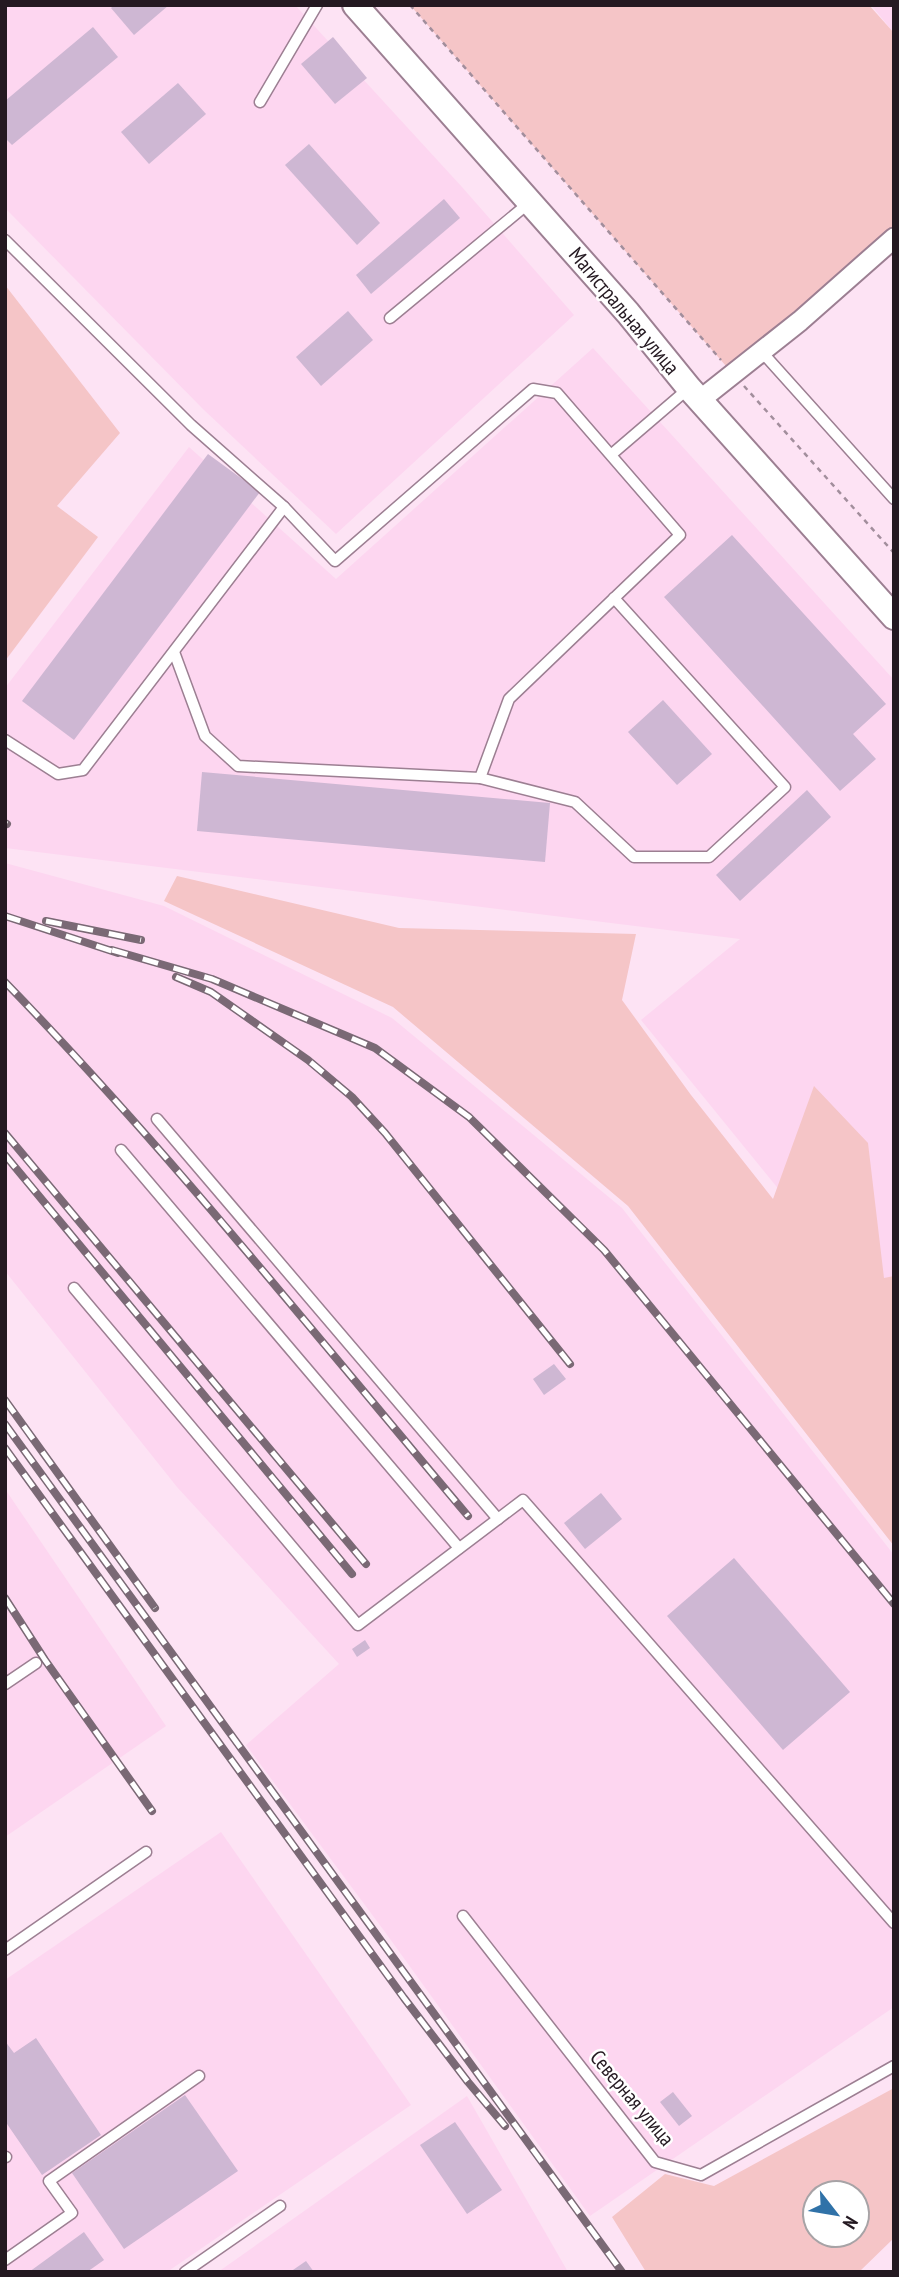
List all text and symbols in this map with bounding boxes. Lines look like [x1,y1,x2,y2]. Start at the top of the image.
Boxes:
street label: Магистральная улица [563,241,686,380]
street label: Северная улица [584,2044,680,2151]
north arrow [801,2179,871,2249]
text: N [838,2212,864,2233]

